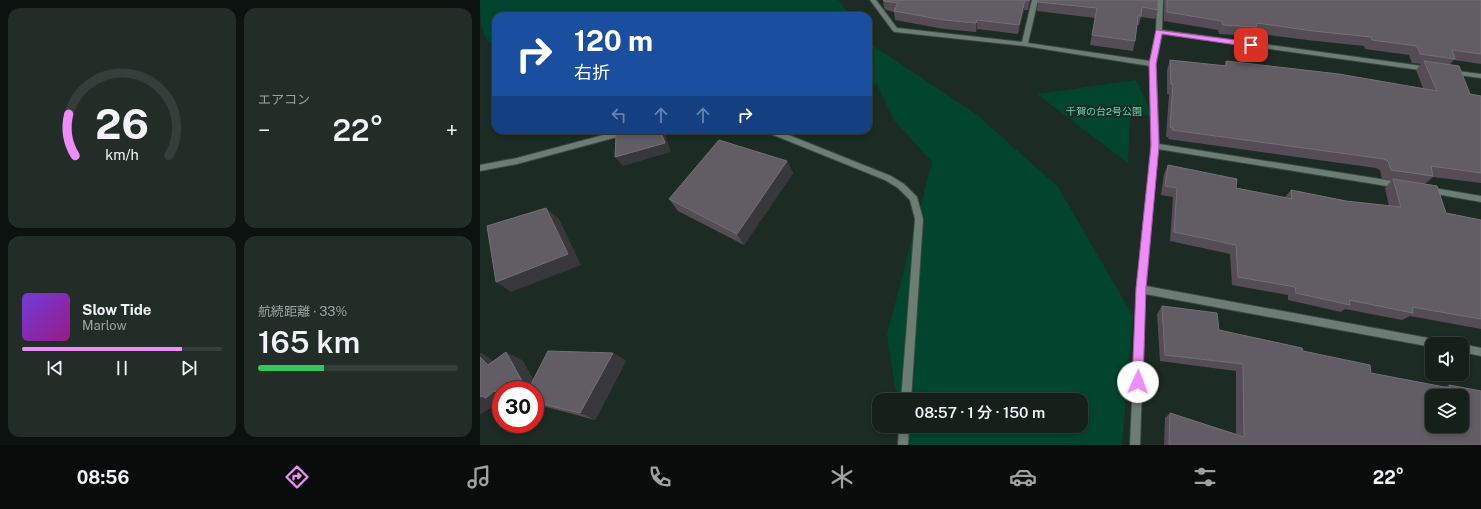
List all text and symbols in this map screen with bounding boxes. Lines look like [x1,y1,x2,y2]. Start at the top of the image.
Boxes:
text: 120 m [574,24,653,57]
icon: right [508,28,560,80]
pin [1234,28,1268,62]
icon: arrive [1240,34,1262,56]
text: 右折 [574,62,610,83]
text: エアコン [258,92,310,107]
text: 26 [95,99,149,148]
icon: left [608,104,630,126]
icon: ahead [650,104,672,126]
icon: ahead [692,104,714,126]
icon: right [734,104,756,126]
park label: 千賀の台2号公園 [1066,105,1142,117]
text: 22° [332,112,384,148]
text: − [258,117,270,143]
text: + [446,117,458,143]
text: km/h [105,145,139,162]
text: Slow Tide [82,301,151,318]
text: 航続距離 · 33% [258,304,347,319]
text: Marlow [82,318,127,333]
text: 165 km [258,324,360,360]
map controls [1425,337,1469,433]
button: sound [1425,337,1469,381]
icon: previous [44,357,66,379]
icon: pause [111,357,133,379]
icon: next [178,357,200,379]
position arrow [1117,361,1159,403]
speed limit sign: 30 [492,381,544,433]
button: layers [1425,389,1469,433]
text: 08:57 · 1 分 · 150 m [915,404,1045,421]
icon: directions [283,463,311,491]
icon: music [465,463,493,491]
icon: phone [646,463,674,491]
icon: climate [828,463,856,491]
icon: car [1009,463,1037,491]
icon: filters [1191,463,1219,491]
text: 08:56 [77,467,129,488]
text: 22° [1373,467,1404,488]

